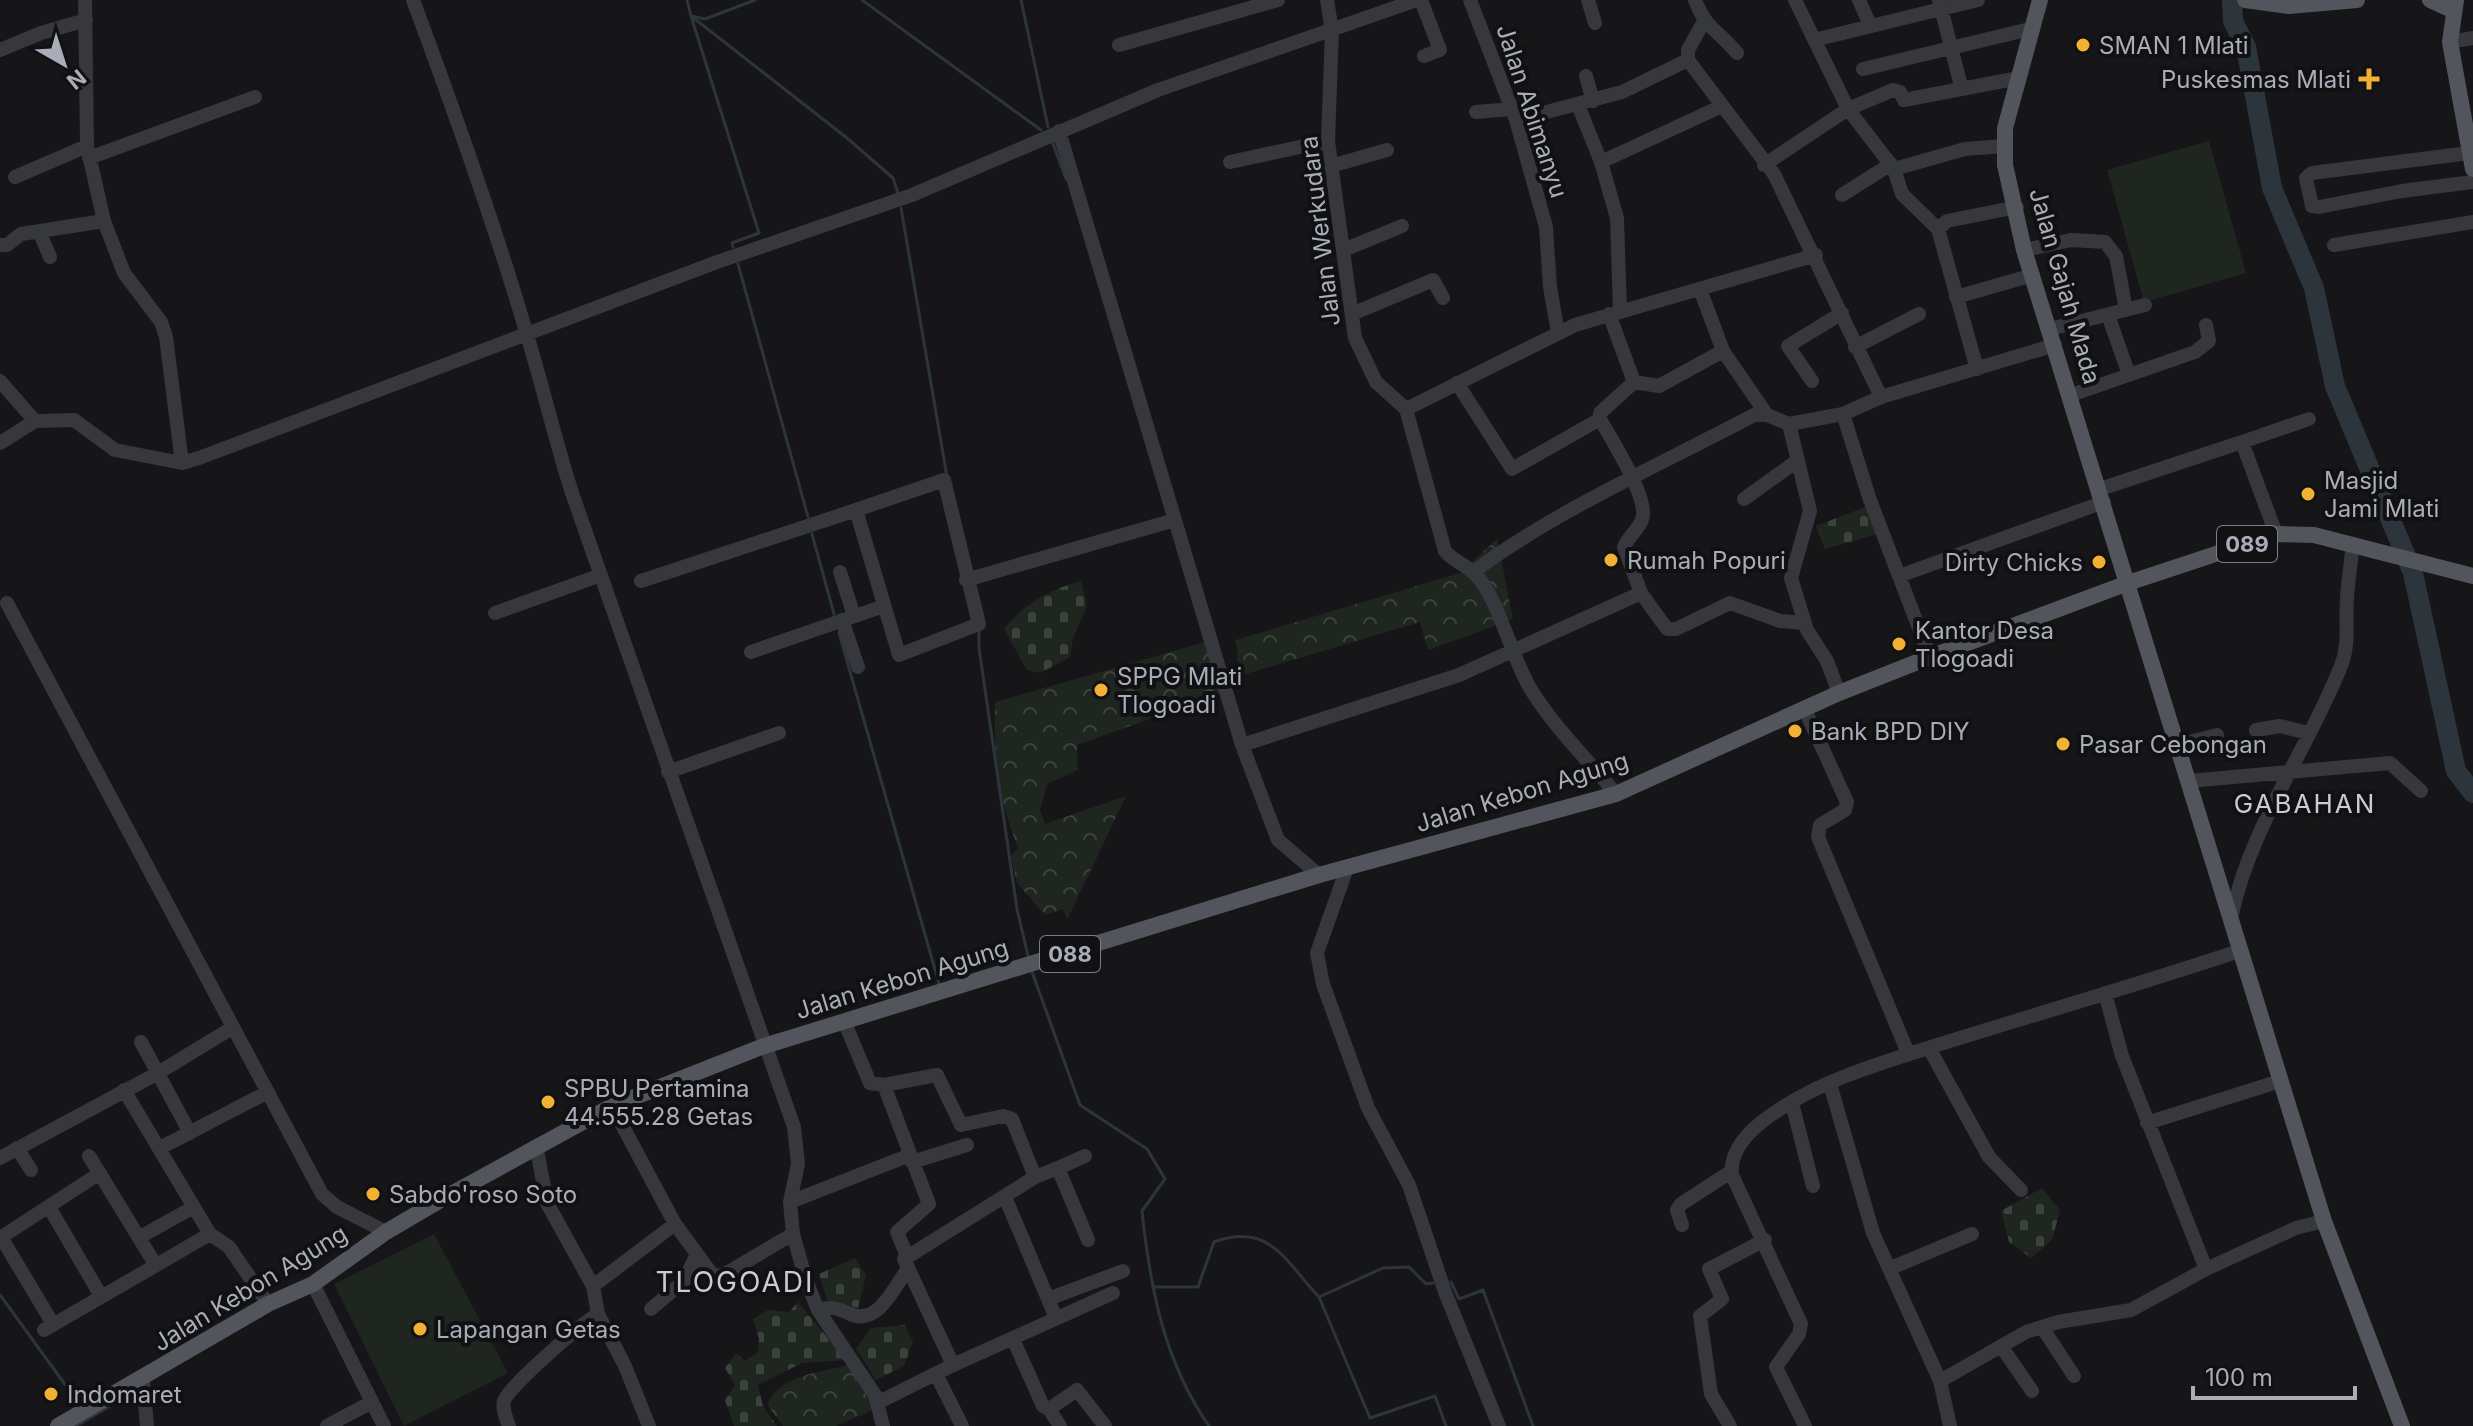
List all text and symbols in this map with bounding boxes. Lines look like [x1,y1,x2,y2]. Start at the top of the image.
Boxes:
street label: Jalan Abimanyu [1490,21,1574,201]
north arrow [24,24,104,104]
place label: SMAN 1 Mlati [2099,31,2249,60]
marker: SMAN 1 Mlati [2074,36,2092,54]
text: N [62,64,91,95]
place label: Puskesmas Mlati [2161,65,2351,94]
marker: Puskesmas Mlati [2358,68,2380,90]
street label: Jalan Werkudara [1294,134,1346,328]
street label: Jalan Gajah Mada [2023,185,2107,387]
place label: Masjid Jami Mlati [2324,466,2439,523]
marker: Masjid Jami Mlati [2299,485,2317,503]
road number: 089 [2217,526,2277,562]
place label: Rumah Popuri [1627,546,1786,575]
place label: Dirty Chicks [1945,548,2083,577]
marker: Rumah Popuri [1602,551,1620,569]
marker: Dirty Chicks [2090,553,2108,571]
place label: Kantor Desa Tlogoadi [1915,616,2054,673]
marker: Kantor Desa Tlogoadi [1890,635,1908,653]
place label: SPPG Mlati Tlogoadi [1117,662,1242,719]
marker: SPPG Mlati Tlogoadi [1092,681,1110,699]
place label: Bank BPD DIY [1811,717,1969,746]
marker: Bank BPD DIY [1786,722,1804,740]
place label: Pasar Cebongan [2079,730,2267,759]
marker: Pasar Cebongan [2054,735,2072,753]
street label: Jalan Kebon Agung [1412,746,1632,838]
district label: GABAHAN [2234,788,2376,819]
street label: Jalan Kebon Agung [792,933,1012,1025]
road number: 088 [1040,936,1100,972]
place label: SPBU Pertamina 44.555.28 Getas [564,1074,753,1131]
marker: SPBU Pertamina 44.555.28 Getas [539,1093,557,1111]
place label: Sabdo'roso Soto [389,1180,577,1209]
marker: Sabdo'roso Soto [364,1185,382,1203]
street label: Jalan Kebon Agung [148,1219,352,1357]
district label: TLOGOADI [656,1265,814,1299]
place label: Lapangan Getas [436,1315,621,1344]
marker: Lapangan Getas [411,1320,429,1338]
scale bar [2193,1350,2355,1400]
text: 100 m [2205,1363,2273,1392]
place label: Indomaret [67,1380,182,1409]
marker: Indomaret [42,1385,60,1403]

